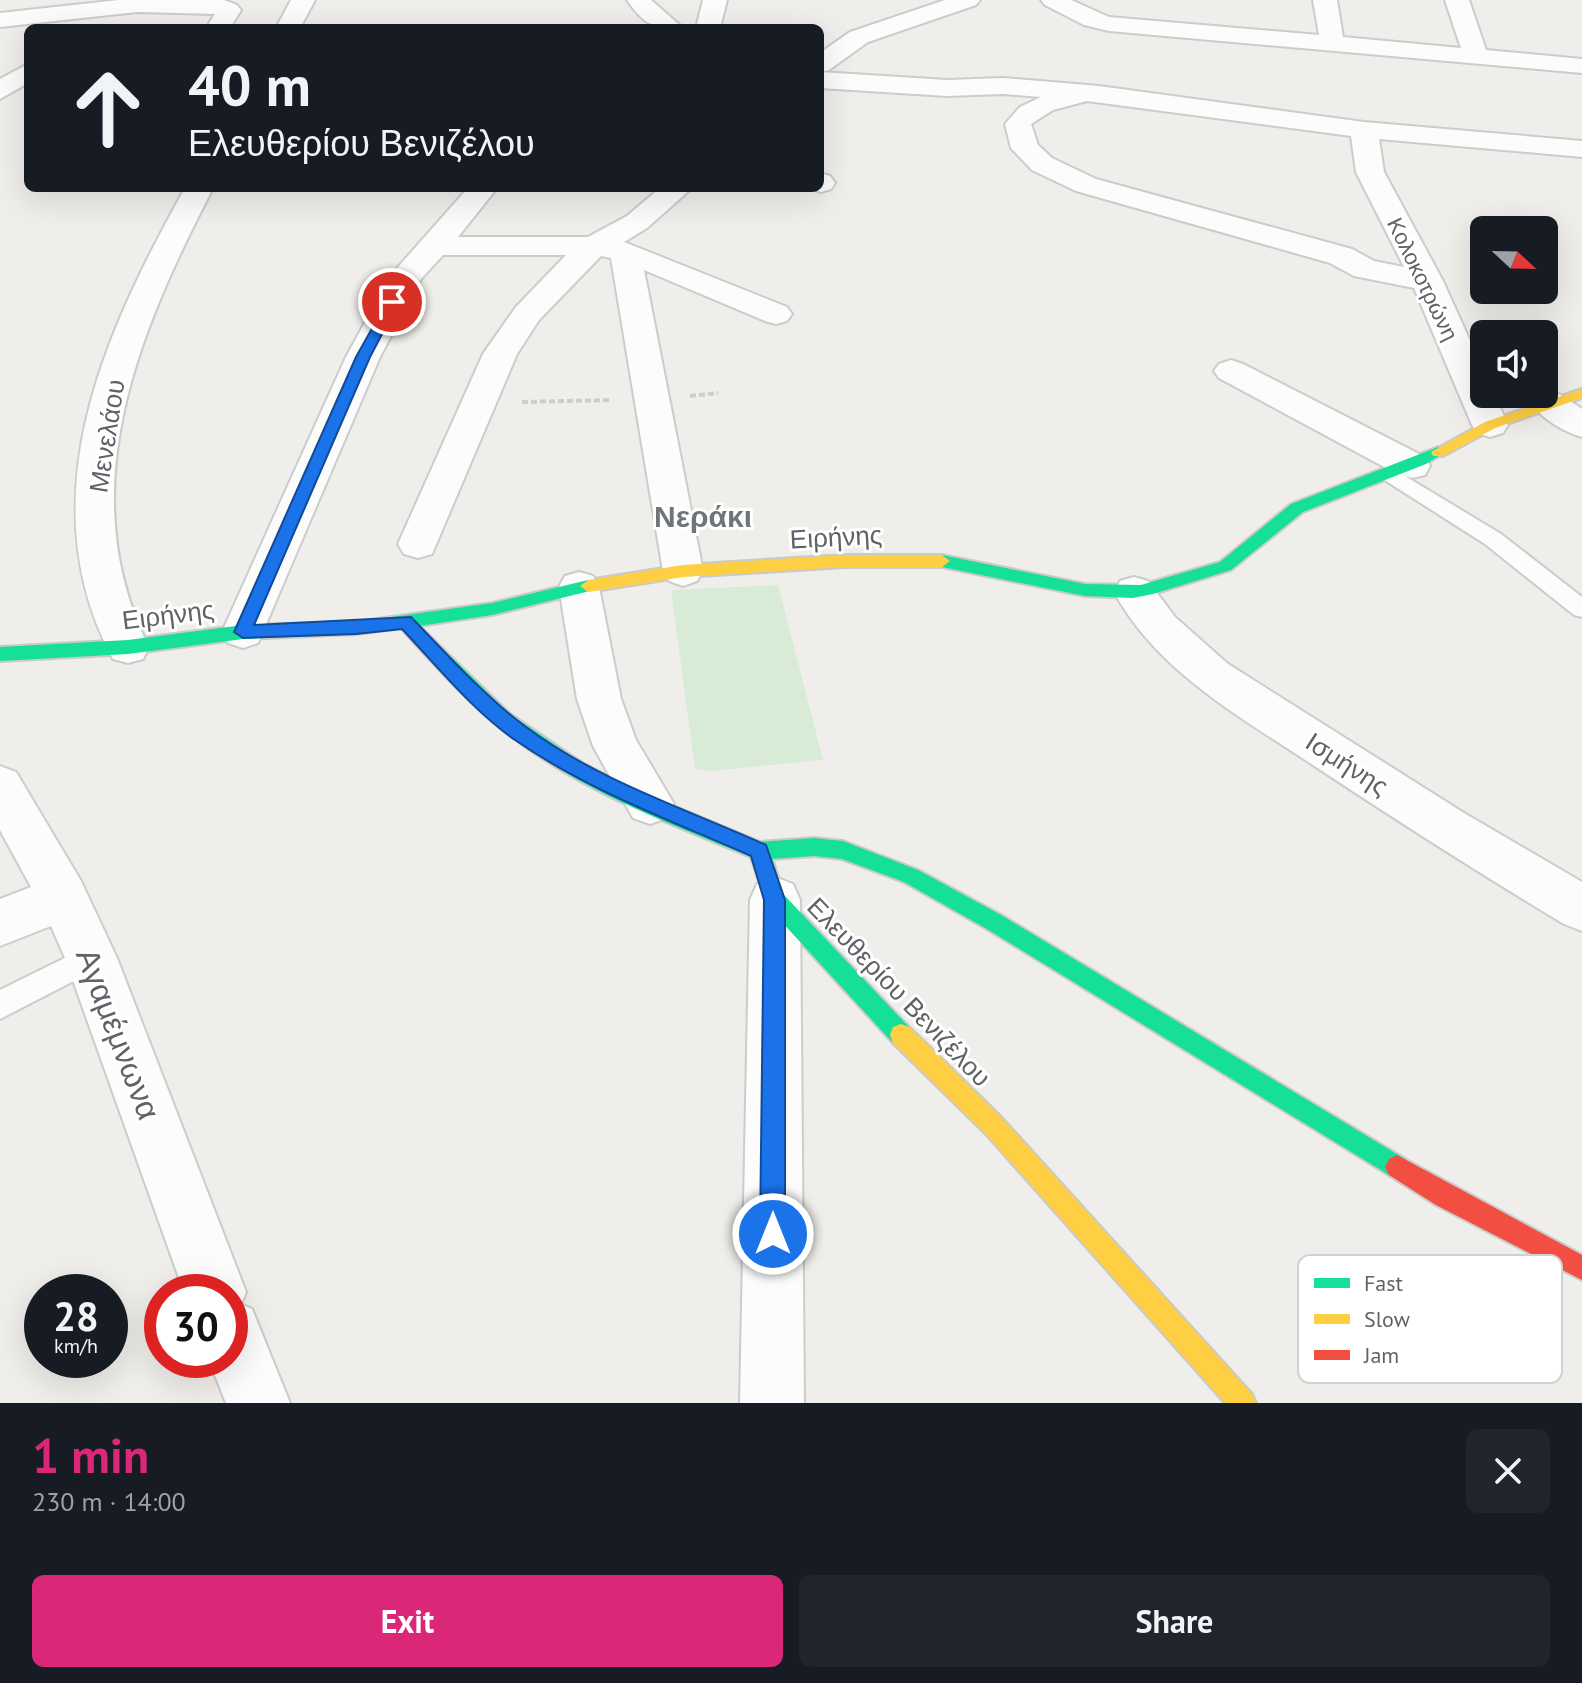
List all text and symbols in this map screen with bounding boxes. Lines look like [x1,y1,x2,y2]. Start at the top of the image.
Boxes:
text: 40 m [188,49,311,121]
icon: ahead [56,56,160,160]
text: Ελευθερίου Βενιζέλου [188,119,535,166]
street label: Κολοκοτρώνη [1381,213,1465,345]
north arrow [1470,216,1558,304]
map controls [1470,216,1558,408]
pin [358,268,426,336]
icon: arrive [370,280,414,324]
button: sound [1470,320,1558,408]
street label: Μενελάου [81,377,132,495]
district label: Νεράκι [654,496,752,535]
street label: Ειρήνης [789,518,883,555]
street label: Ειρήνης [120,592,216,637]
street label: Ισμήνης [1300,725,1395,802]
street label: Ελευθερίου Βενιζέλου [801,890,998,1093]
street label: Αγαμέμνωνα [67,942,171,1125]
position arrow [731,1192,815,1276]
legend [1298,1255,1562,1383]
text: Fast [1364,1269,1404,1297]
speed limit sign: 30 [144,1274,248,1378]
text: 28 [53,1290,99,1342]
text: Slow [1364,1305,1410,1333]
text: km/h [54,1333,98,1359]
text: Jam [1363,1341,1399,1369]
text: 1 min [32,1424,149,1486]
button: close [1466,1429,1550,1513]
text: 230 m · 14:00 [32,1485,186,1518]
button: Exit [32,1575,783,1667]
button: Share [799,1575,1550,1667]

